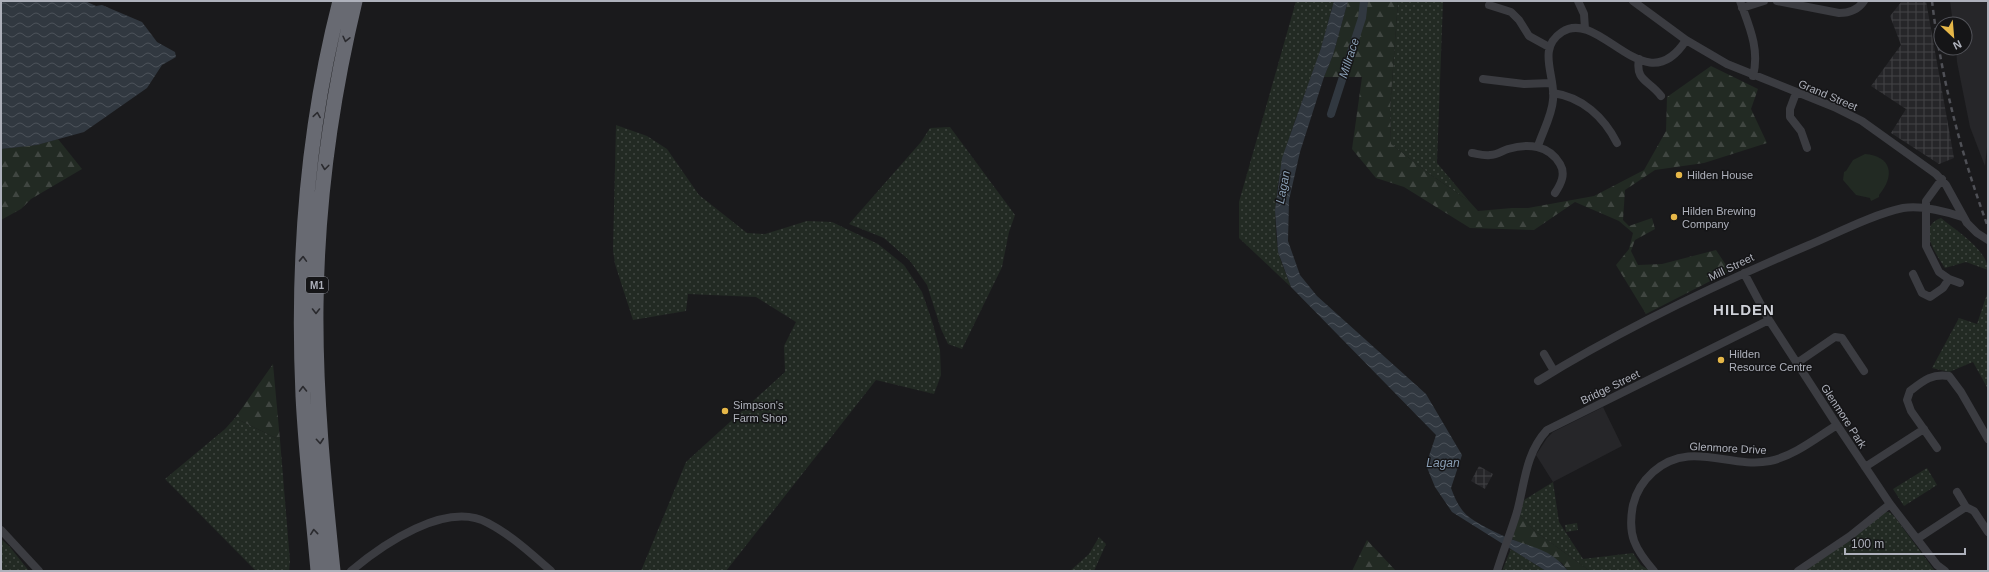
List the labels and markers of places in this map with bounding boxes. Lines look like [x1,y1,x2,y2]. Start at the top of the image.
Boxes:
place label: Hilden House [1687,169,1753,181]
marker: Hilden House [1674,170,1684,180]
place label: Hilden Brewing Company [1682,205,1756,230]
marker: Hilden Brewing Company [1669,212,1679,222]
place label: Hilden Resource Centre [1729,348,1812,373]
marker: Hilden Resource Centre [1716,355,1726,365]
place label: Simpson's Farm Shop [733,399,787,424]
marker: Simpson's Farm Shop [720,406,730,416]

